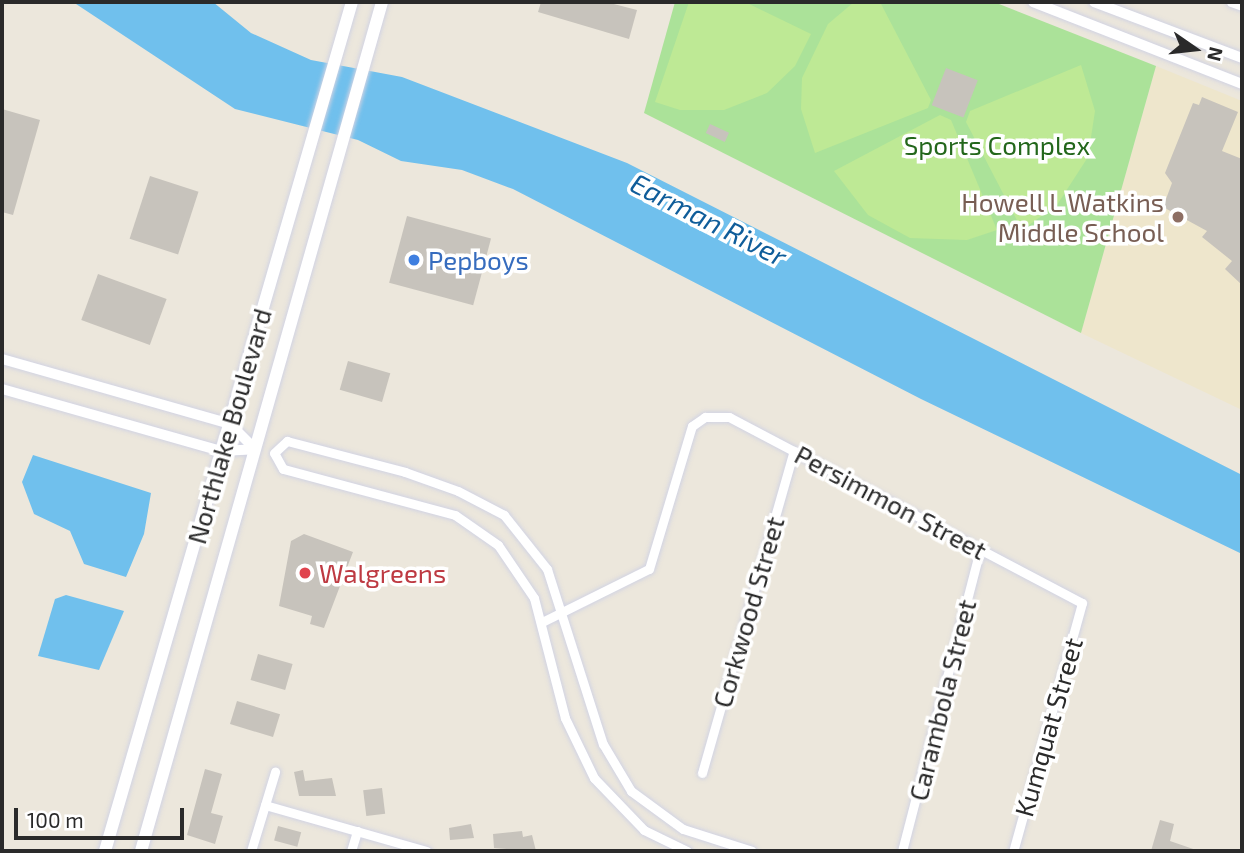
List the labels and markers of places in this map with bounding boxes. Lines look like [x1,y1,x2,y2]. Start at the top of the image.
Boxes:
place label: Howell L Watkins Middle School [960,186,1164,248]
marker: Howell L Watkins Middle School [1170,209,1186,225]
place label: Pepboys [428,244,529,276]
marker: Pepboys [406,252,422,268]
place label: Walgreens [319,557,446,589]
marker: Walgreens [297,565,313,581]

